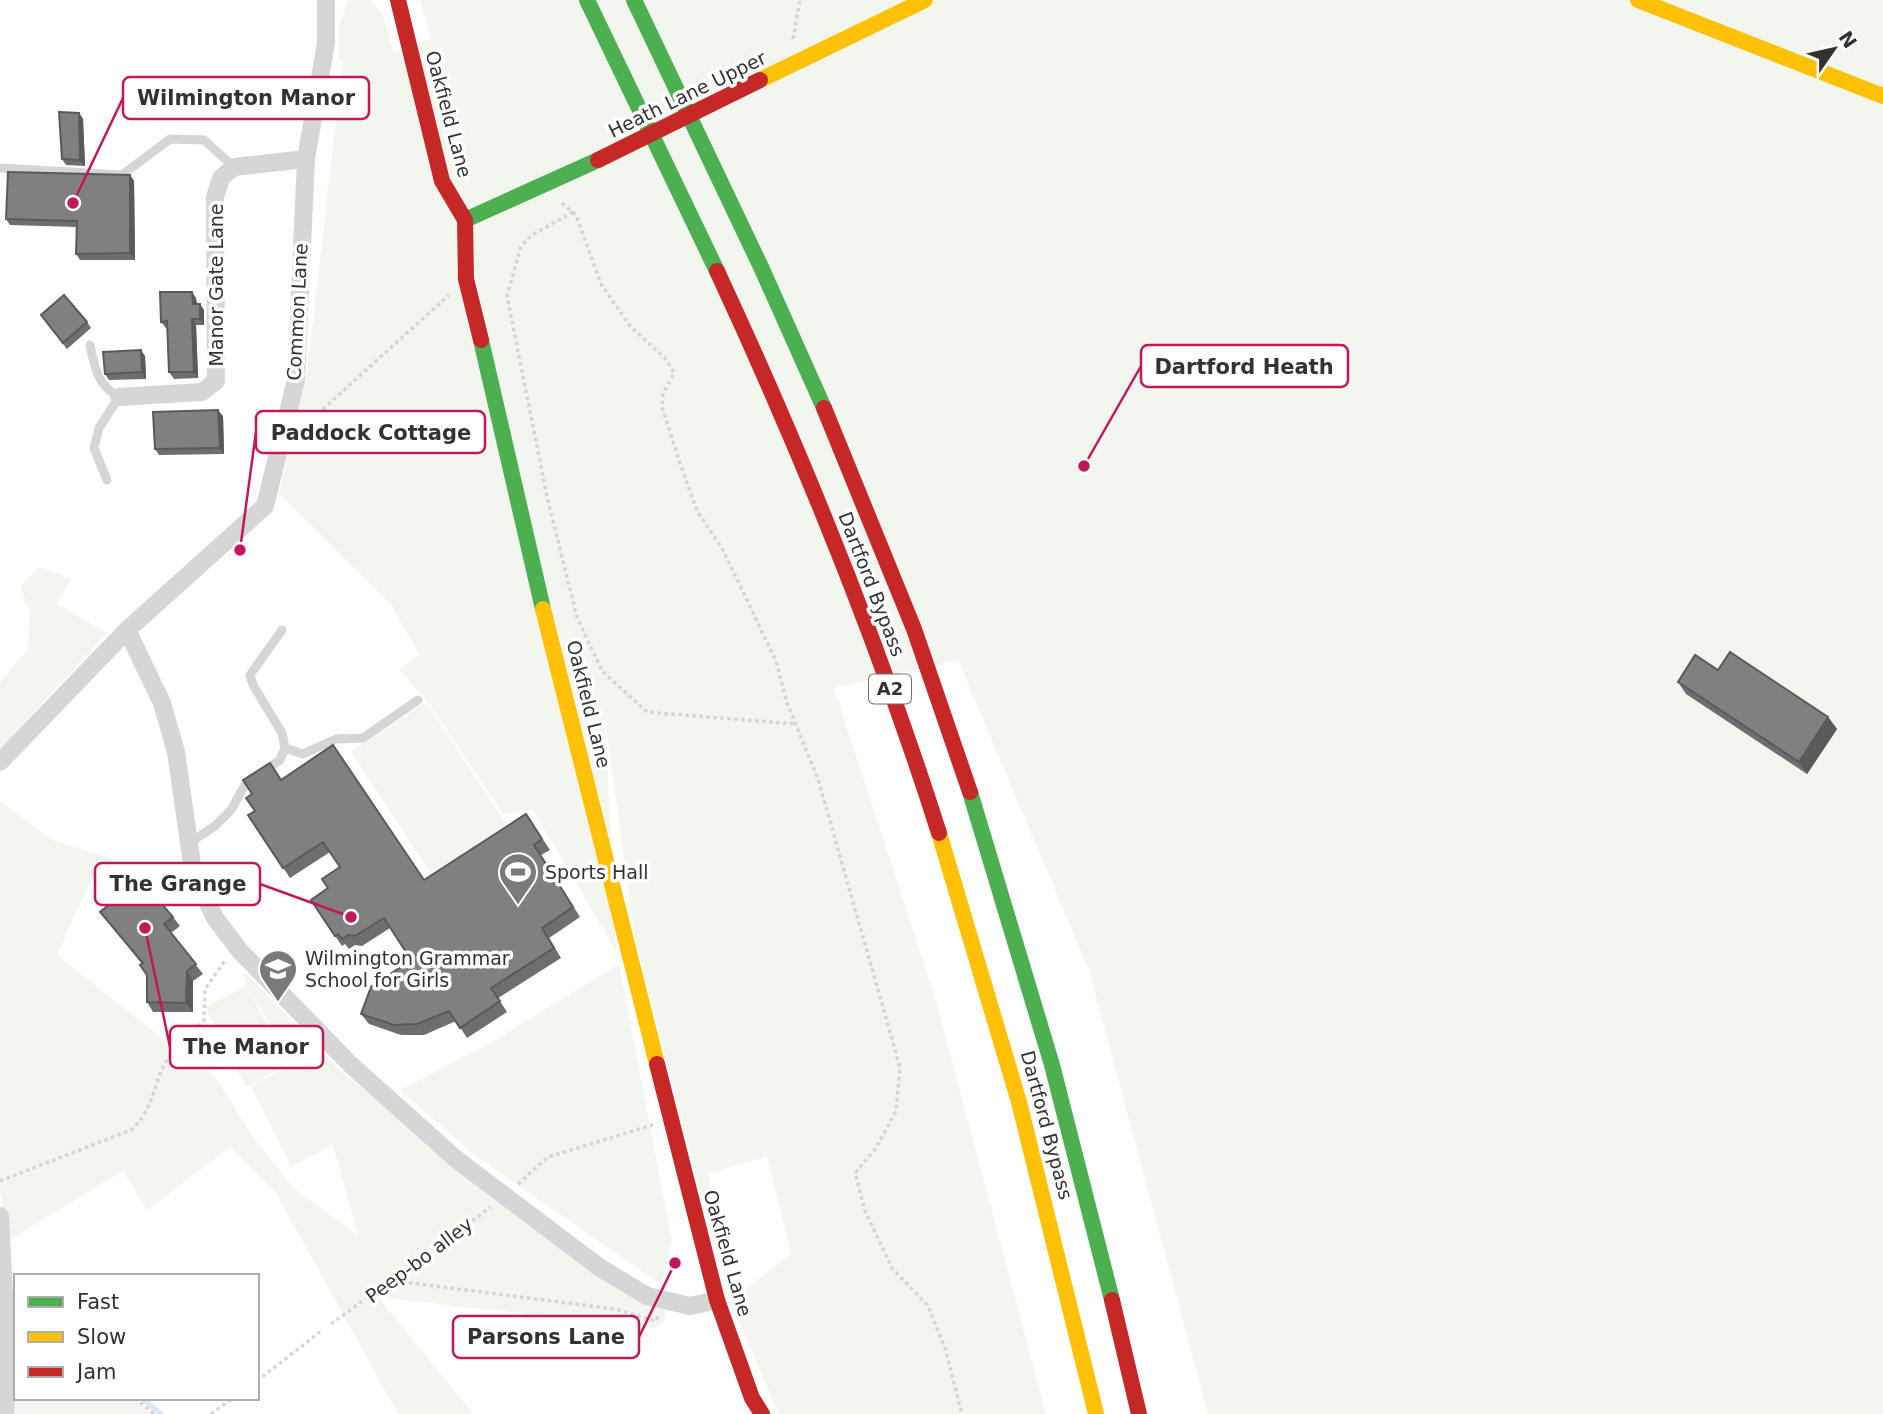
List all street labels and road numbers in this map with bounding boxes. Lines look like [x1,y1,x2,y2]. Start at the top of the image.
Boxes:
street label: Heath Lane Upper [605,46,770,142]
street label: Oakfield Lane [421,48,477,180]
street label: Manor Gate Lane [205,203,227,367]
street label: Common Lane [282,243,312,381]
street label: Dartford Bypass [834,509,910,659]
street label: Oakfield Lane [563,638,615,770]
road number: A2 [869,674,911,704]
street label: Dartford Bypass [1017,1048,1077,1202]
street label: Oakfield Lane [699,1187,757,1319]
street label: Peep-bo alley [361,1213,477,1307]

